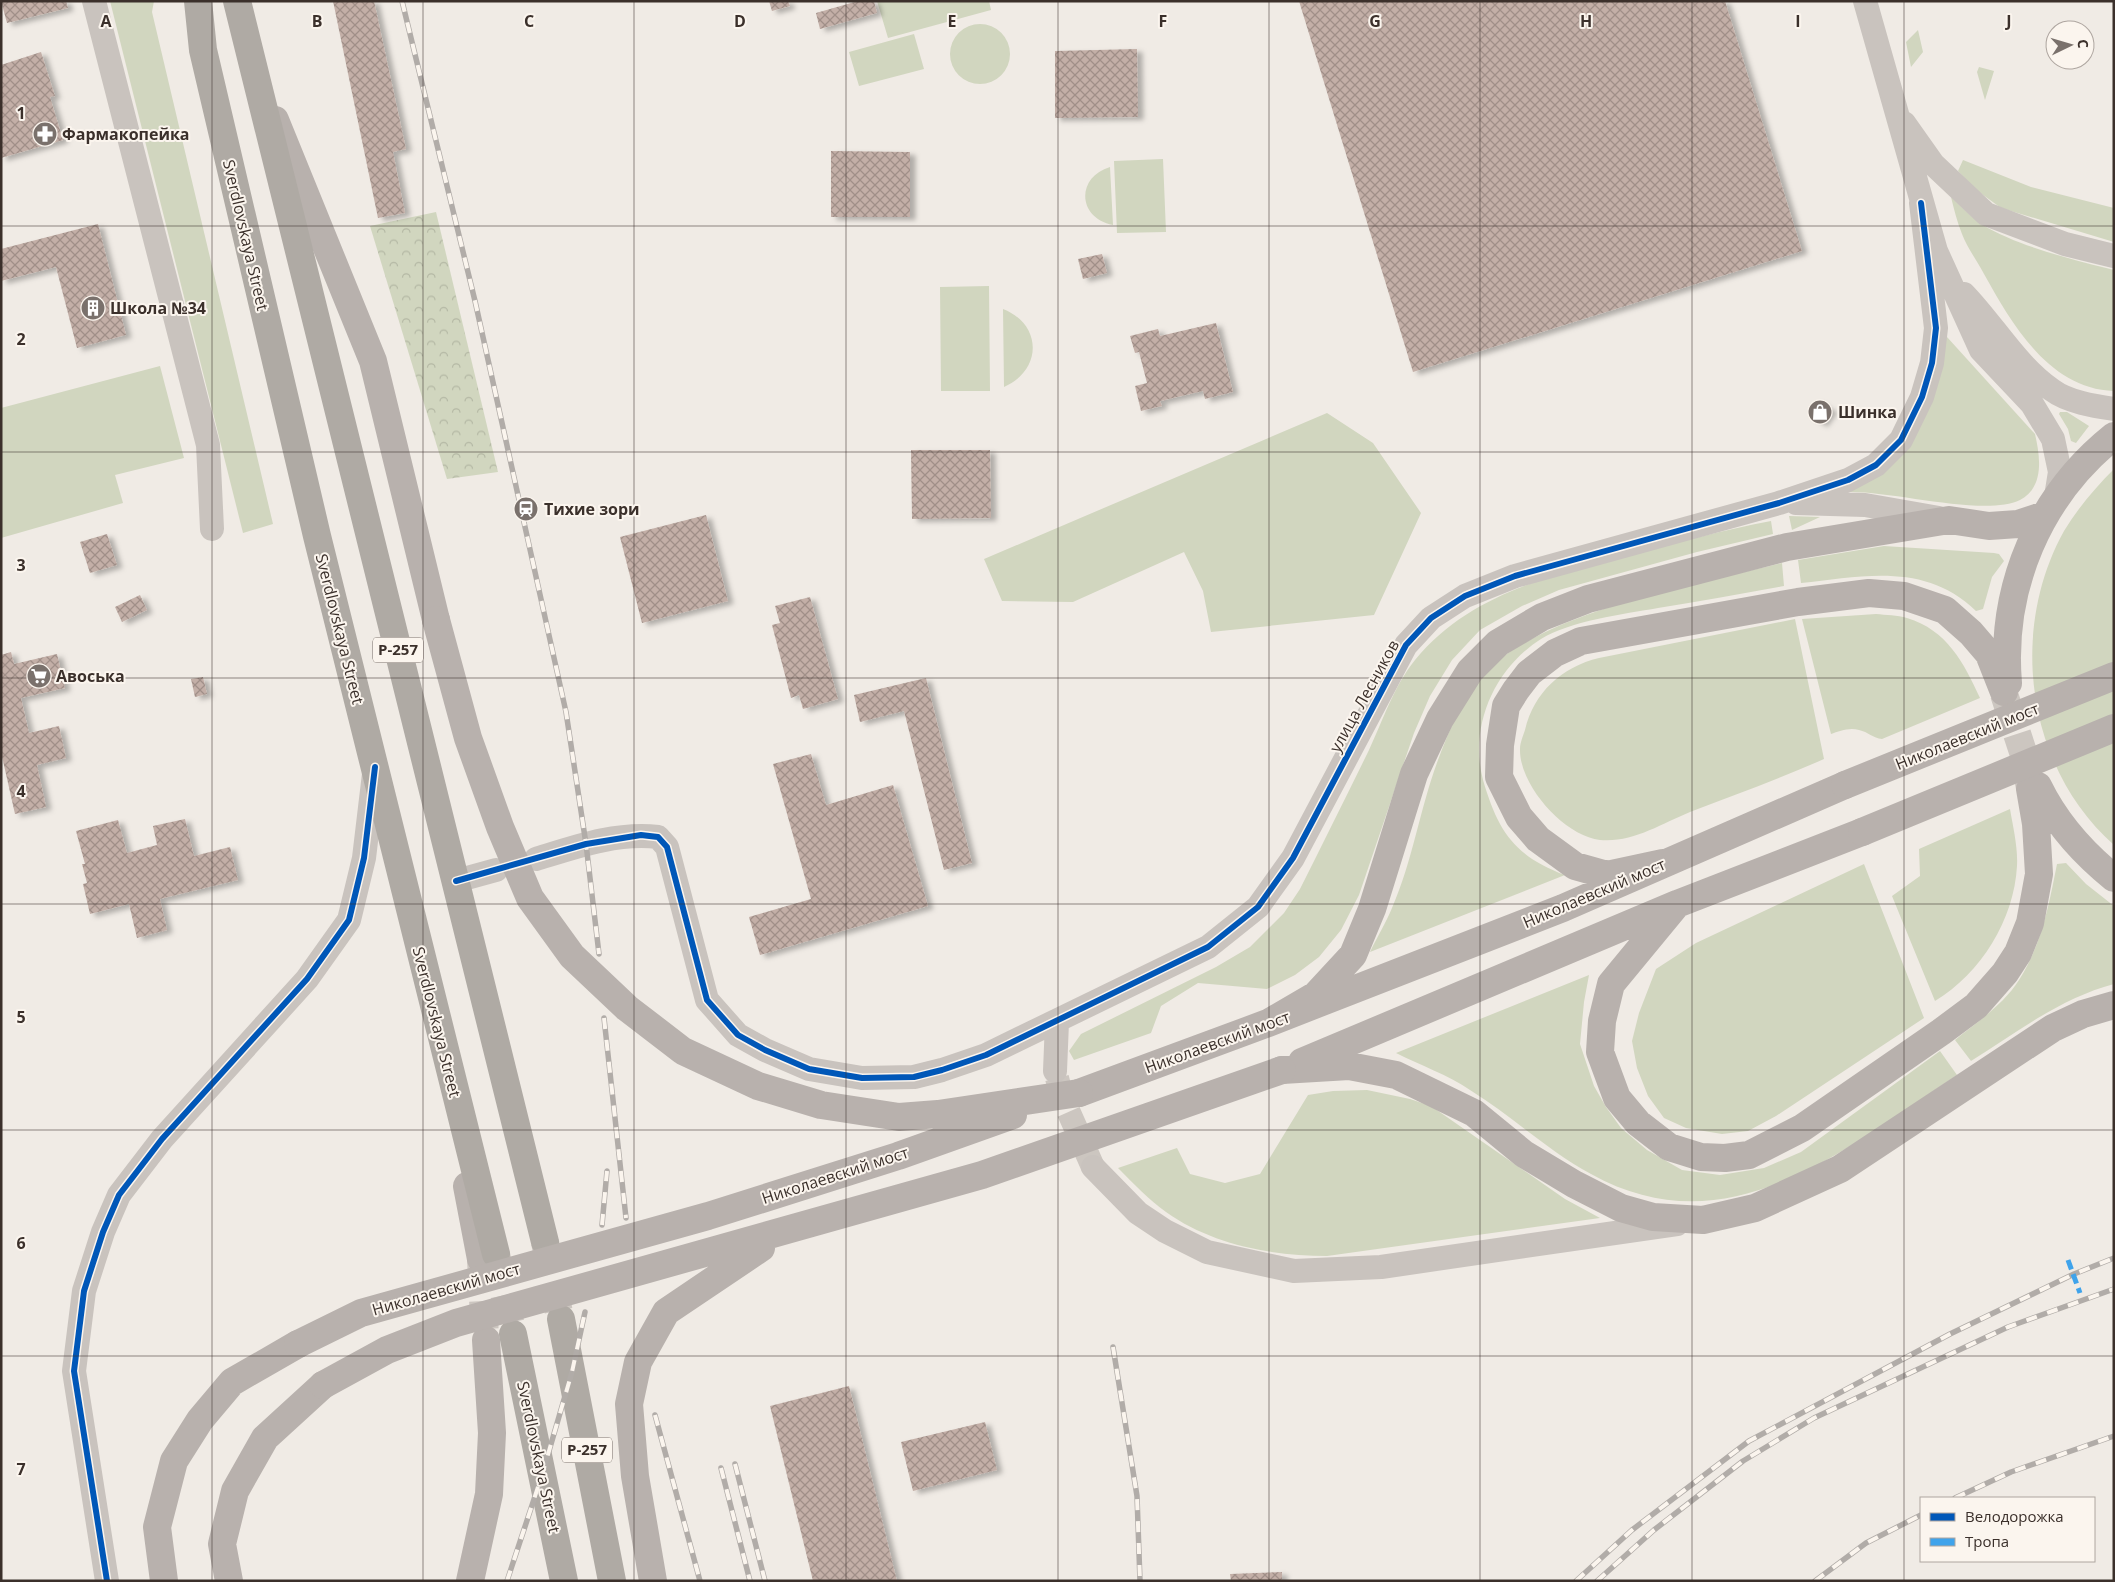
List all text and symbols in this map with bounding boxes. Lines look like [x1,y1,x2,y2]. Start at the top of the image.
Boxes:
text: A [100,10,112,32]
text: B [312,10,322,32]
text: C [524,10,534,32]
text: D [734,10,746,32]
text: E [948,10,957,32]
text: F [1159,10,1167,32]
text: G [1369,10,1381,32]
text: H [1580,10,1592,32]
text: I [1795,10,1801,32]
text: J [2004,10,2012,32]
north arrow [2045,20,2095,70]
text: С [2074,39,2093,49]
text: 1 [16,102,26,124]
pharmacy icon: Фармакопейка [32,121,58,147]
place label: Фармакопейка [62,123,190,145]
street label: Sverdlovskaya Street [218,157,274,313]
building icon: Школа №34 [80,295,106,321]
place label: Школа №34 [110,297,206,319]
text: 2 [16,328,26,350]
shop icon: Шинка [1807,399,1833,425]
place label: Шинка [1838,401,1897,423]
station icon: Тихие зори [513,496,539,522]
place label: Тихие зори [544,498,640,520]
street label: Sverdlovskaya Street [311,551,369,707]
text: 3 [16,554,26,576]
street label: улица Лесников [1324,636,1404,756]
road number: Р-257 [373,638,423,662]
supermarket icon: Авоська [26,663,52,689]
place label: Авоська [56,665,125,687]
street label: Николаевский мост [1892,697,2043,775]
text: 4 [16,780,26,802]
street label: Николаевский мост [1519,853,1669,933]
street label: Sverdlovskaya Street [408,944,466,1100]
street label: Николаевский мост [1141,1005,1293,1079]
text: 5 [16,1006,26,1028]
street label: Николаевский мост [759,1141,912,1209]
text: 6 [16,1232,26,1254]
street label: Николаевский мост [369,1257,523,1321]
street label: Sverdlovskaya Street [512,1379,566,1535]
road number: Р-257 [562,1438,612,1462]
text: 7 [16,1458,26,1480]
legend [1920,1497,2095,1562]
text: Велодорожка [1965,1506,2064,1526]
text: Тропа [1965,1531,2009,1551]

